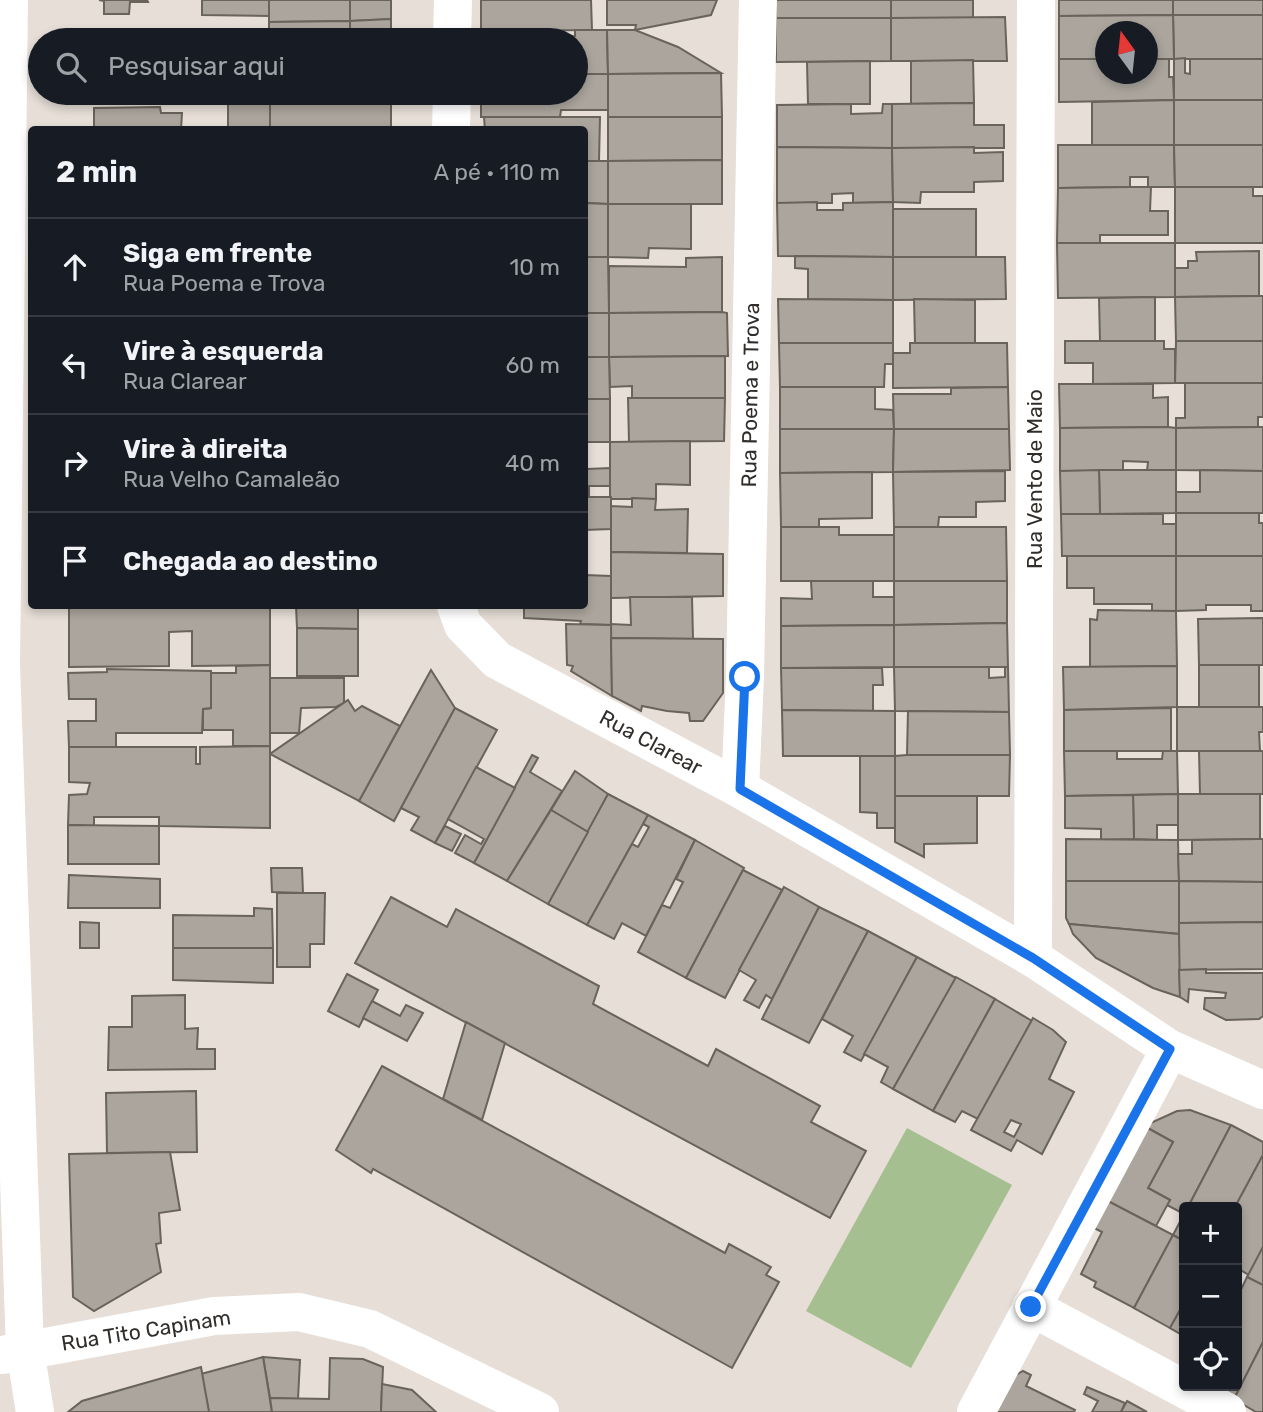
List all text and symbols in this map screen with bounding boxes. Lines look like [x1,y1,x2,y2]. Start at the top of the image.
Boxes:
north arrow [1095,21,1158,84]
search box [28,28,588,105]
icon: search [52,48,90,86]
text: Pesquisar aqui [108,51,285,82]
text: 2 min [56,154,137,190]
text: A pé · 110 m [434,158,560,186]
text: Siga em frente [123,238,312,269]
icon: ahead [56,248,94,286]
text: 10 m [509,253,560,281]
text: Rua Poema e Trova [123,269,325,297]
street label: Rua Poema e Trova [736,302,764,488]
text: Vire à esquerda [123,336,324,367]
icon: left [56,346,94,384]
text: 60 m [505,351,560,379]
text: Rua Clarear [123,367,247,395]
street label: Rua Vento de Maio [1022,389,1047,569]
text: Vire à direita [123,434,288,465]
icon: right [56,444,94,482]
text: 40 m [505,449,560,477]
text: Rua Velho Camaleão [123,465,340,493]
icon: arrive [56,542,94,580]
text: Chegada ao destino [123,546,378,577]
route start [729,661,760,692]
street label: Rua Clarear [595,704,707,780]
map controls [1179,1202,1242,1391]
button: + [1179,1202,1242,1265]
button: − [1179,1265,1242,1328]
route end [1015,1291,1046,1322]
street label: Rua Tito Capinam [59,1304,233,1356]
button: locate [1179,1328,1242,1391]

